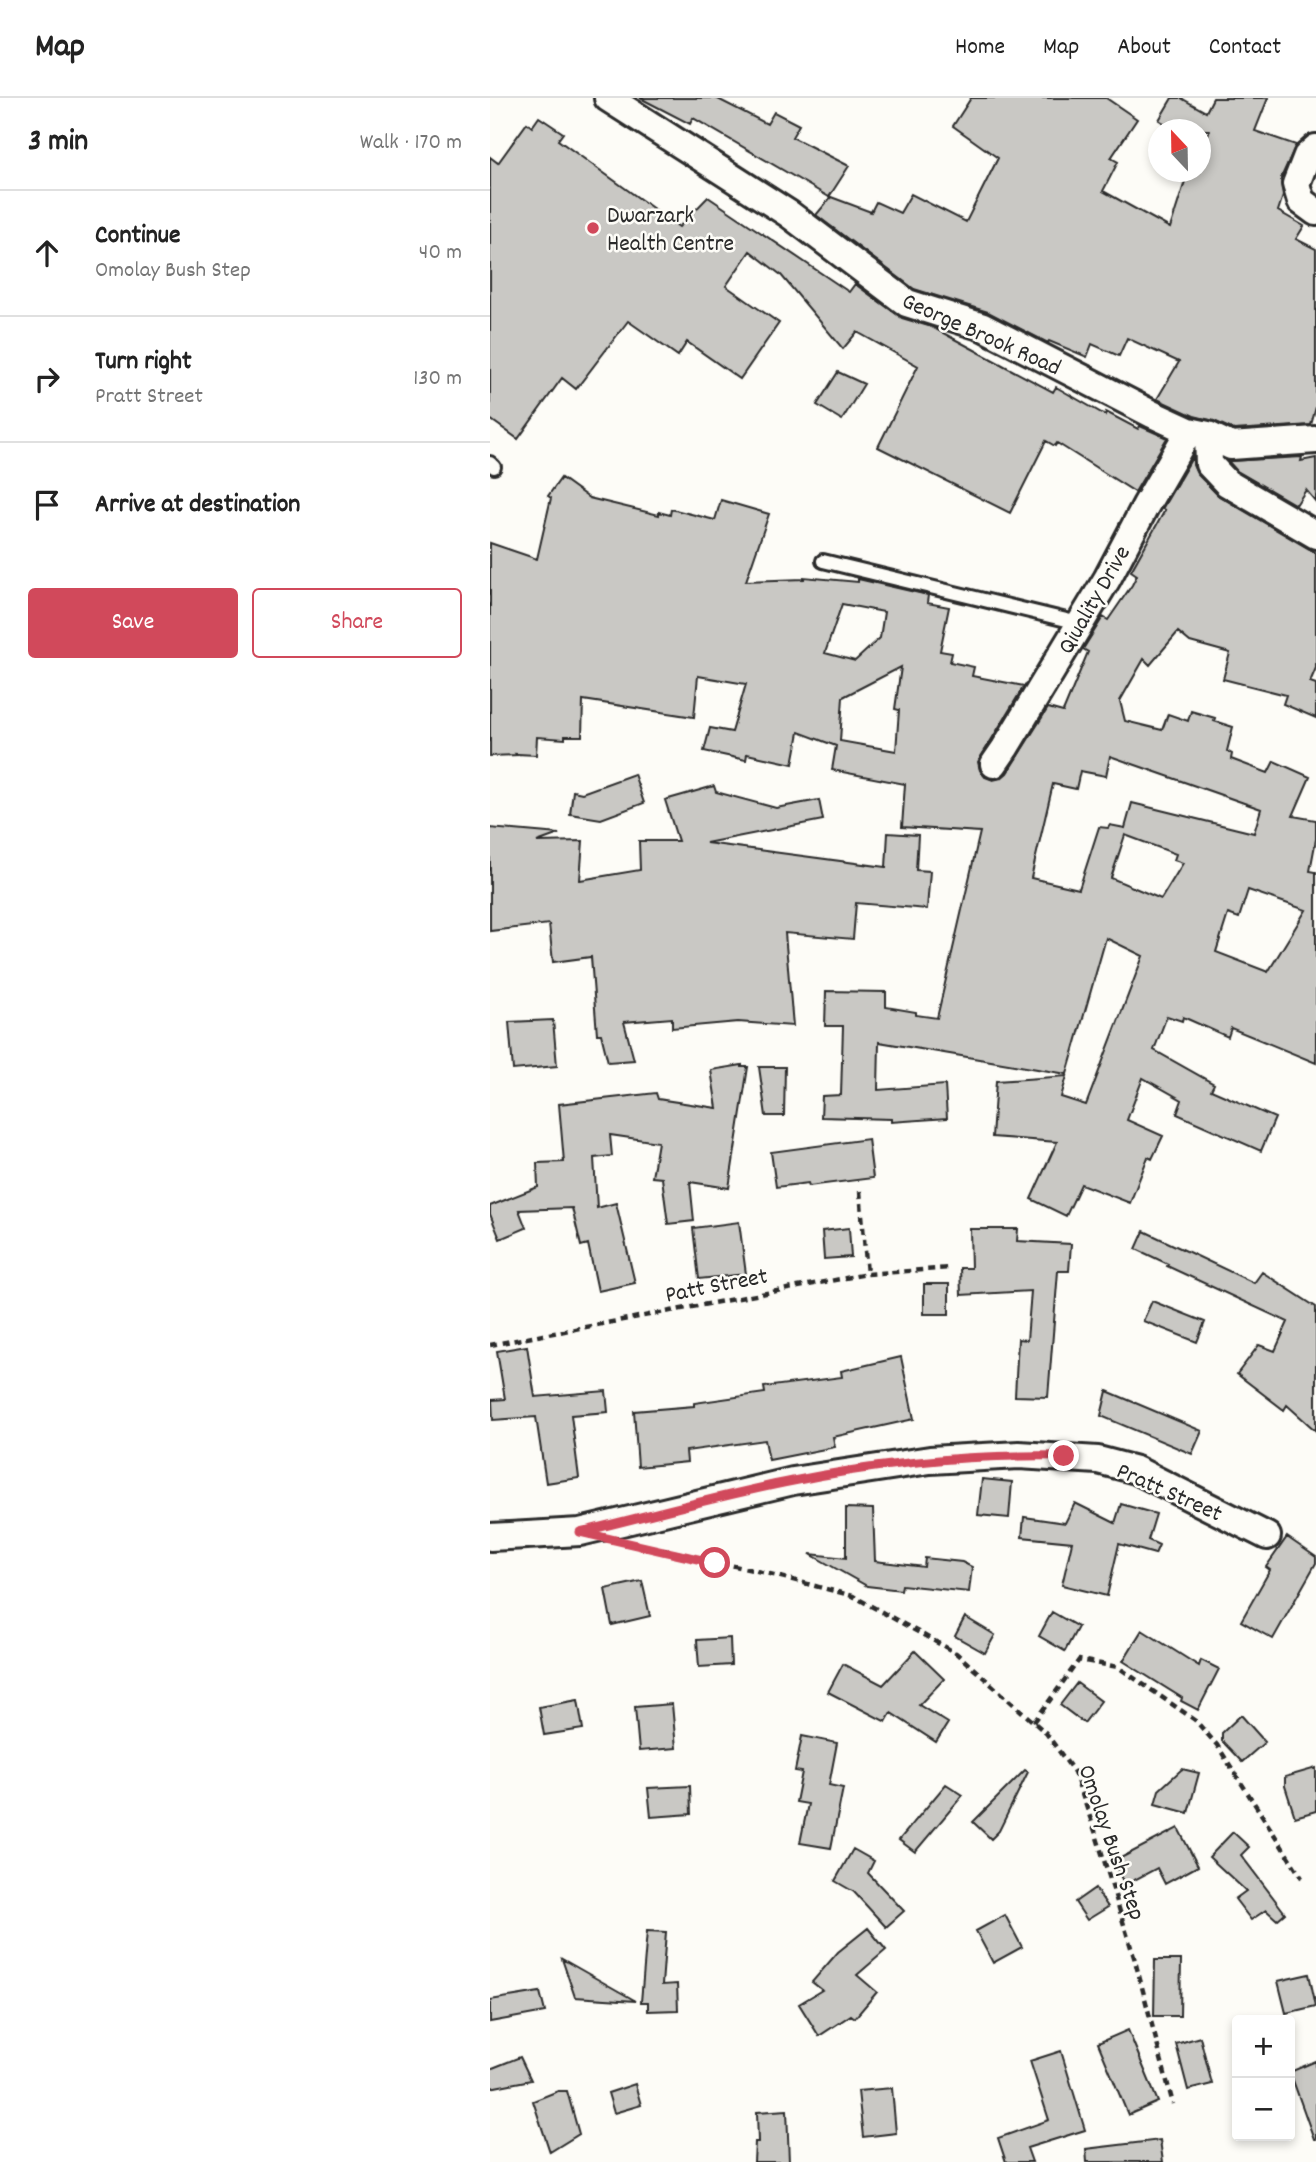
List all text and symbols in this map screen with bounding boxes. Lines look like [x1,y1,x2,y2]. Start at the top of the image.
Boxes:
text: Map [35,25,85,72]
text: Home [955,31,1005,65]
text: Map [1043,31,1079,65]
text: About [1117,31,1171,65]
text: Contact [1209,31,1281,65]
north arrow [1148,119,1211,182]
text: 3 min [28,122,88,165]
text: Walk · 170 m [360,127,462,160]
place label: Dwarzark Health Centre [607,200,734,262]
text: Continue [95,218,180,255]
marker: Dwarzark Health Centre [585,220,601,236]
icon: ahead [28,234,66,272]
text: 40 m [419,237,462,270]
text: Omolay Bush Step [95,255,251,288]
street label: George Brook Road [896,285,1066,386]
text: Turn right [95,344,192,381]
icon: right [28,360,66,398]
text: 130 m [413,363,462,396]
text: Pratt Street [95,381,203,414]
icon: arrive [28,486,66,524]
text: Arrive at destination [95,487,300,524]
street label: Qiuality Drive [1051,540,1140,661]
button: Save [28,588,238,658]
button: Share [252,588,462,658]
street label: Patt Street [662,1260,771,1314]
route end [1048,1440,1079,1471]
street label: Pratt Street [1110,1455,1227,1532]
route start [699,1547,730,1578]
street label: Omolay Bush Step [1068,1761,1153,1925]
map controls [1232,2015,1295,2141]
button: + [1232,2015,1295,2078]
button: − [1232,2078,1295,2141]

